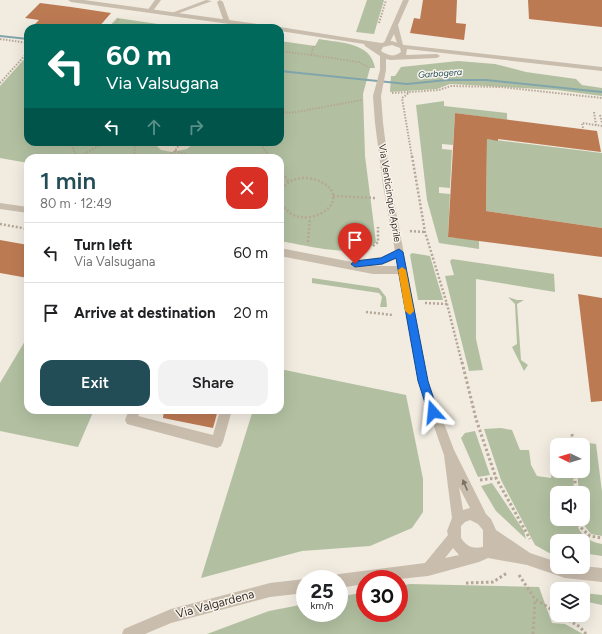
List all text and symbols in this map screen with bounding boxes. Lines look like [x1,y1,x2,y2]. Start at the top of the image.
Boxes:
text: 60 m [106,38,171,72]
icon: left [40,40,92,92]
water label: Garbogera [418,66,463,80]
text: Via Valsugana [106,72,219,94]
icon: left [101,116,123,138]
icon: ahead [143,116,165,138]
icon: right [185,116,207,138]
street label: Via Venticinque Aprile [376,143,404,243]
text: 1 min [40,166,96,195]
button: close [226,167,268,209]
text: 80 m · 12:49 [40,196,112,211]
pin [338,223,372,264]
icon: arrive [344,229,366,251]
text: Turn left [74,236,132,254]
icon: left [40,242,62,264]
text: 60 m [233,244,268,262]
text: Via Valsugana [74,254,155,269]
icon: arrive [40,302,62,324]
text: Arrive at destination [74,304,215,322]
text: 20 m [234,304,268,322]
button: Exit [40,360,150,406]
button: Share [158,360,268,406]
position arrow [412,391,454,433]
north arrow [550,438,590,478]
map controls [550,438,590,622]
one-way arrow [462,480,468,491]
button: sound [550,486,590,526]
button: search [550,534,590,574]
speed limit sign: 30 [356,570,408,622]
text: 25 [310,579,334,603]
button: layers [550,582,590,622]
street label: Via Valgardena [174,587,256,621]
text: km/h [311,599,333,612]

